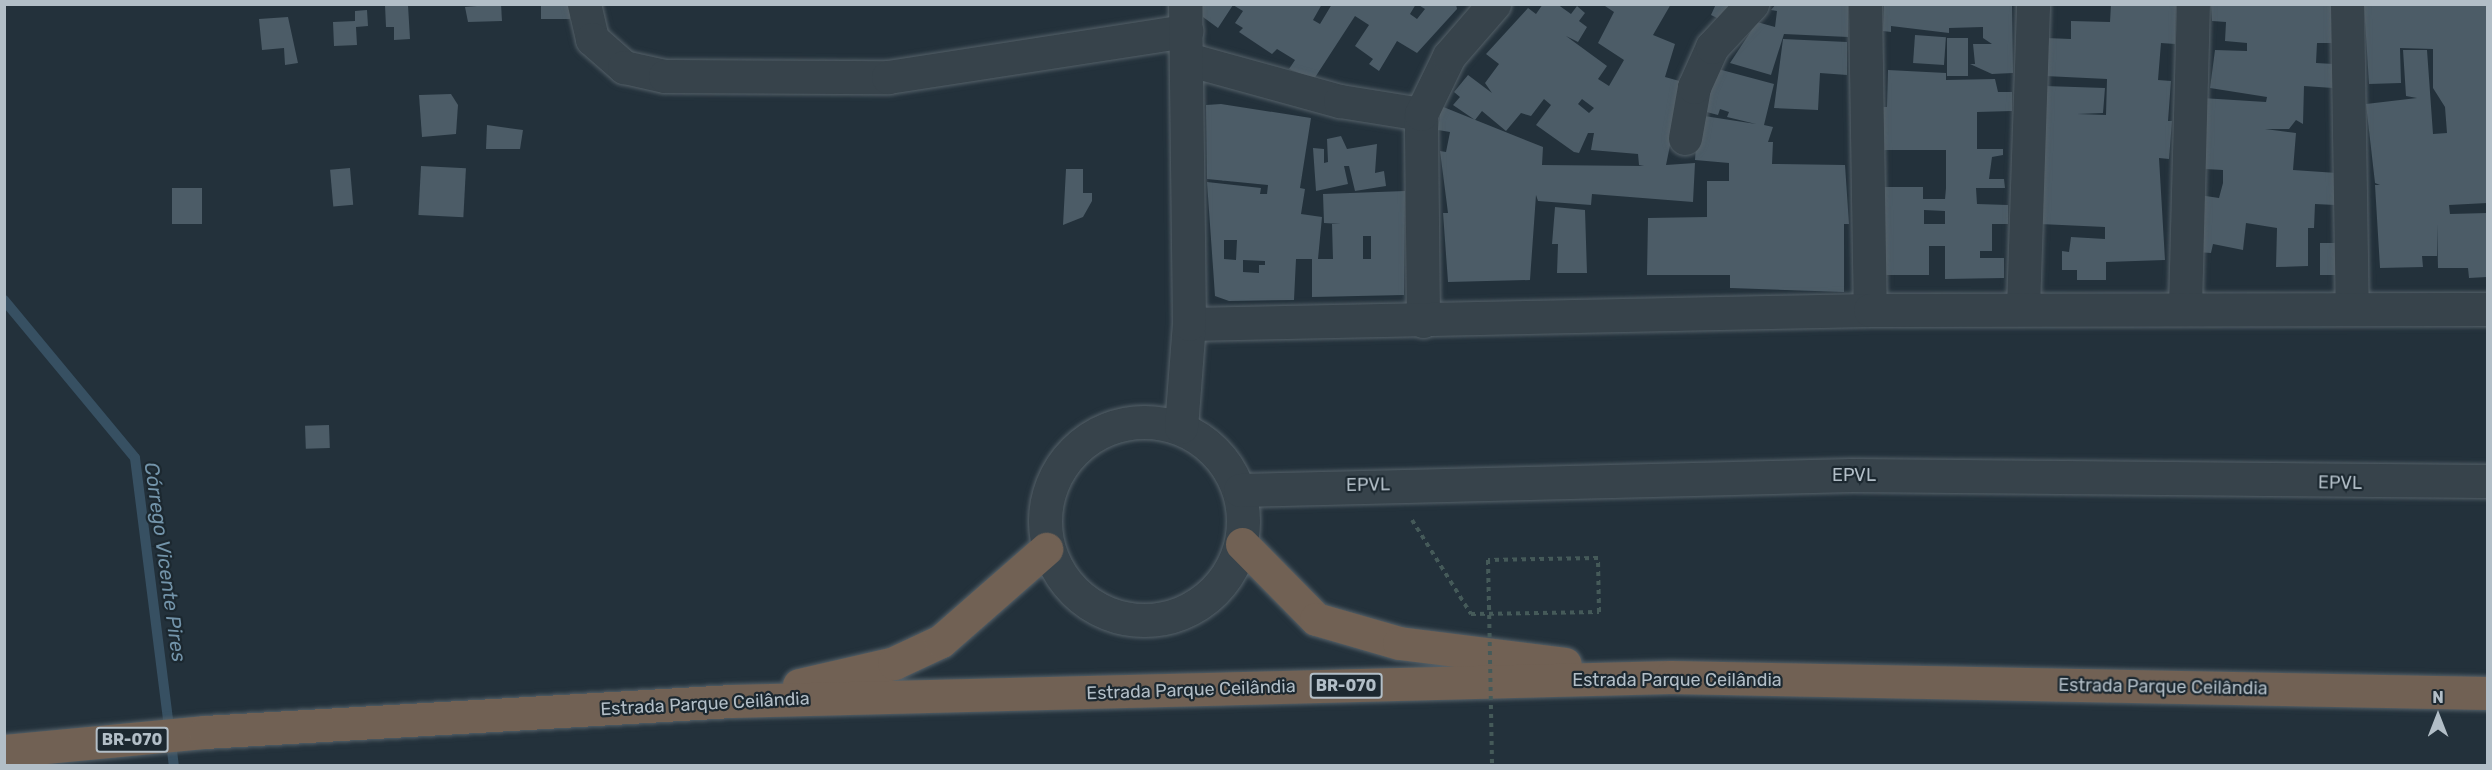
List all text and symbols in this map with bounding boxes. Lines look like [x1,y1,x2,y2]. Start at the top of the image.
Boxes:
water label: Córrego Vicente Pires [139,460,191,664]
street label: EPVL [1832,464,1876,486]
street label: EPVL [2318,472,2362,494]
street label: EPVL [1346,474,1390,496]
street label: Estrada Parque Ceilândia [1572,669,1782,691]
road number: BR-070 [1308,673,1384,699]
street label: Estrada Parque Ceilândia [2058,674,2268,700]
street label: Estrada Parque Ceilândia [1086,676,1296,704]
north arrow [2408,686,2468,746]
street label: Estrada Parque Ceilândia [600,688,810,720]
text: N [2432,688,2444,707]
road number: BR-070 [94,727,170,753]

